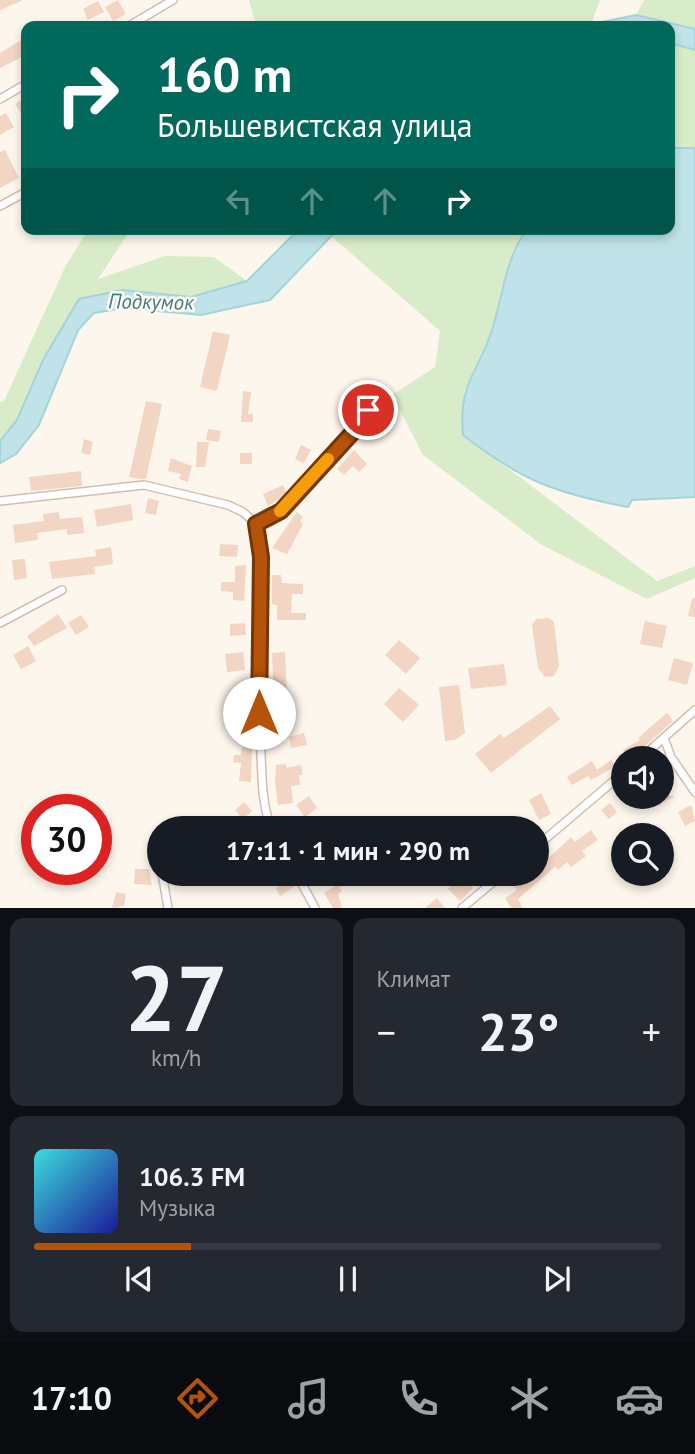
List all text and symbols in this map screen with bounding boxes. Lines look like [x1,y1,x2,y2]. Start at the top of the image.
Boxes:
text: 160 m [157,42,292,106]
icon: right [42,49,133,140]
text: Большевистская улица [157,104,473,146]
icon: left [220,182,258,220]
icon: ahead [293,182,331,220]
icon: ahead [366,182,404,220]
icon: right [439,182,477,220]
water label: Подкумок [108,287,195,316]
pin [338,380,398,440]
icon: arrive [349,391,387,429]
position arrow [222,676,296,750]
map controls [611,746,674,886]
button: sound [611,746,674,809]
speed limit sign: 30 [21,794,112,885]
button: search [611,823,674,886]
text: 17:11 · 1 мин · 290 m [226,834,470,867]
text: 27 [125,938,228,1056]
text: Климат [377,964,450,993]
text: 23° [478,998,560,1065]
text: − [377,1007,396,1056]
text: + [642,1007,661,1056]
text: km/h [151,1043,201,1072]
text: 106.3 FM [139,1160,245,1193]
text: Музыка [139,1193,216,1222]
icon: previous [120,1260,158,1298]
icon: pause [329,1260,367,1298]
icon: next [538,1260,576,1298]
icon: directions [173,1374,222,1423]
icon: music [284,1374,333,1423]
icon: phone [394,1374,443,1423]
icon: climate [505,1374,554,1423]
icon: car [615,1374,664,1423]
text: 17:10 [31,1377,112,1419]

